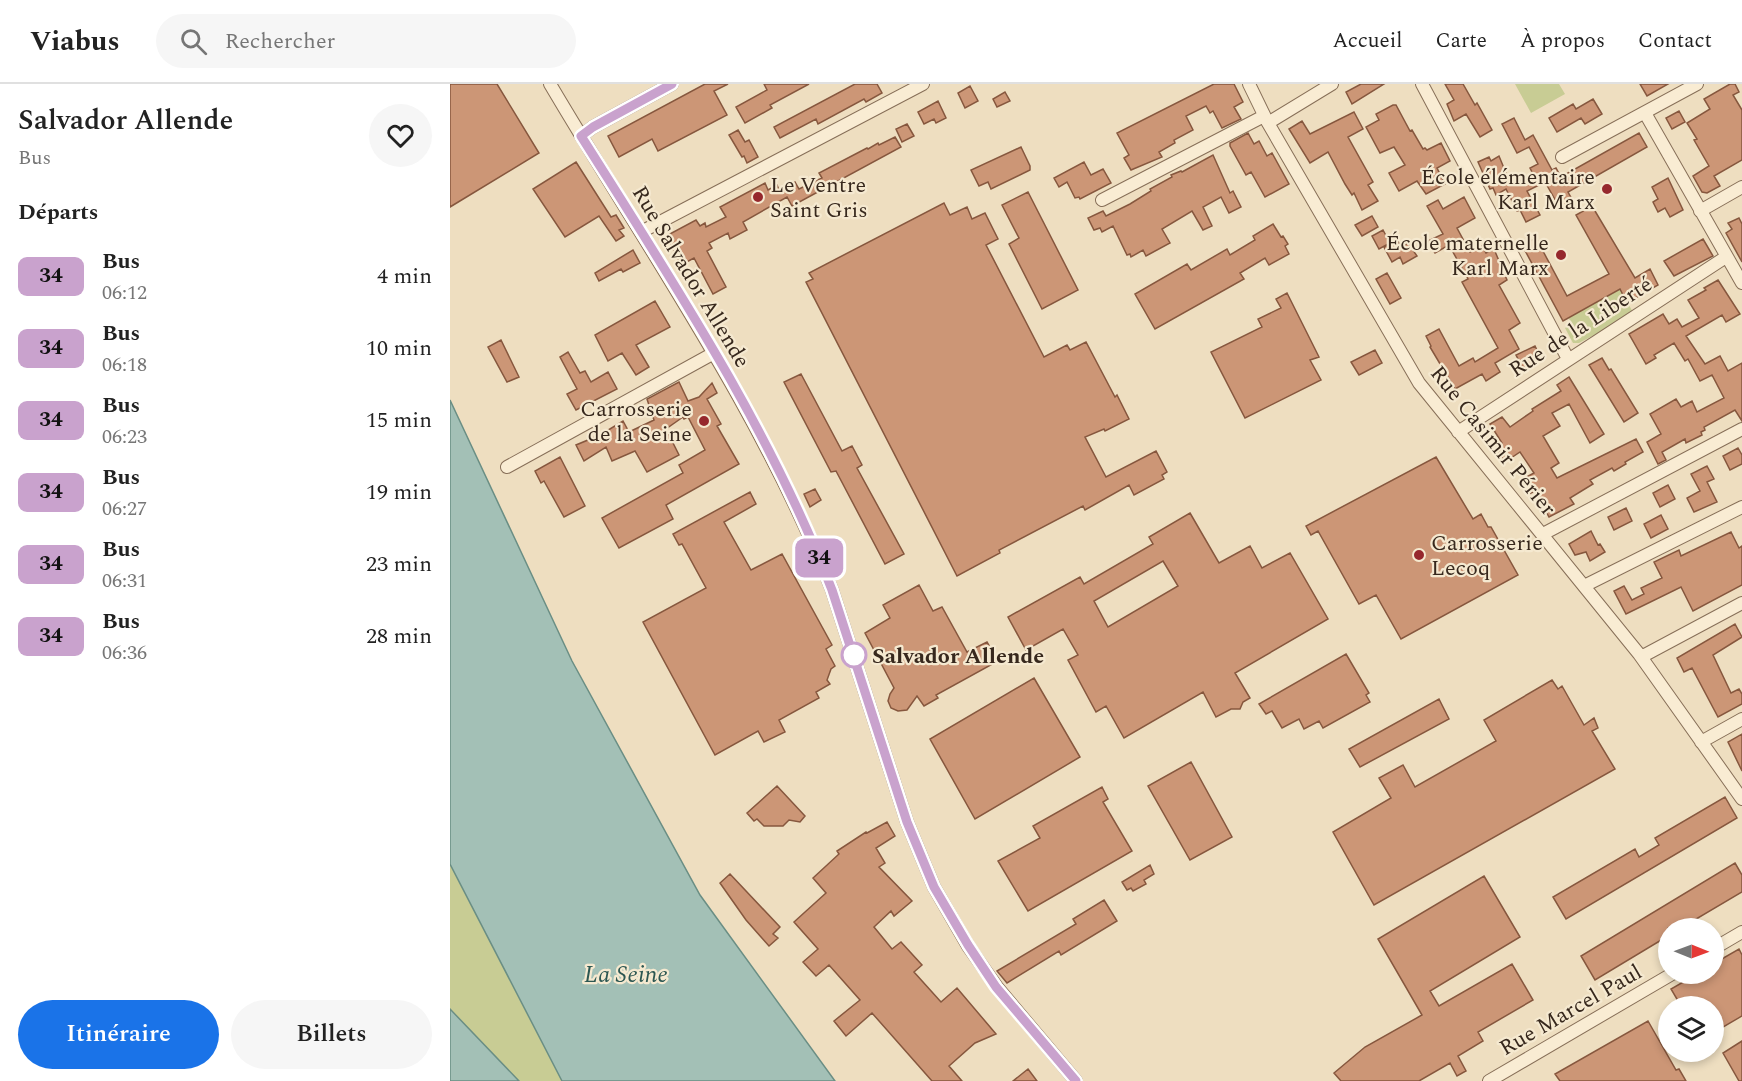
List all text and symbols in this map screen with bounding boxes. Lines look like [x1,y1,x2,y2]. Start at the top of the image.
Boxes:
search box [156,14,576,68]
text: Viabus [30,20,120,63]
icon: search [177,25,210,58]
text: Rechercher [225,25,335,58]
text: Accueil [1332,25,1403,57]
text: Carte [1436,25,1487,57]
text: À propos [1520,25,1605,57]
text: Contact [1638,25,1712,57]
text: Salvador Allende [18,99,233,142]
button: heart [369,104,432,167]
text: Bus [18,143,51,173]
place label: École élémentaire Karl Marx [1421,161,1595,219]
place label: Le Ventre Saint Gris [770,169,868,227]
street label: Rue Salvador Allende [623,179,758,374]
marker: École élémentaire Karl Marx [1600,182,1614,196]
marker: Le Ventre Saint Gris [751,190,765,204]
text: Départs [18,196,98,229]
place label: École maternelle Karl Marx [1386,227,1549,285]
text: Bus [102,245,140,278]
marker: École maternelle Karl Marx [1554,248,1568,262]
text: 34 [39,260,63,292]
text: 4 min [377,260,432,293]
street label: Rue de la Liberté [1503,268,1659,386]
text: 06:12 [102,278,147,308]
text: Bus [102,317,140,350]
text: 34 [39,332,63,364]
text: 10 min [366,332,432,365]
text: 06:18 [102,350,147,380]
street label: Rue Casimir Périer [1422,359,1564,524]
text: Bus [102,389,140,422]
place label: Carrosserie de la Seine [580,393,692,451]
text: 34 [39,404,63,436]
text: 15 min [366,404,432,437]
marker: Carrosserie de la Seine [697,414,711,428]
text: 06:23 [102,422,147,452]
text: Bus [102,461,140,494]
text: 34 [39,476,63,508]
text: 19 min [366,476,432,509]
text: 06:27 [102,494,147,524]
place label: Carrosserie Lecoq [1431,527,1543,585]
text: Bus [102,533,140,566]
line badge: 34 [792,538,846,578]
text: 34 [807,542,831,574]
text: 34 [39,548,63,580]
text: 23 min [366,548,432,581]
marker: Carrosserie Lecoq [1412,548,1426,562]
text: 06:31 [102,566,147,596]
text: Bus [102,605,140,638]
text: 34 [39,620,63,652]
text: 28 min [366,620,432,653]
text: 06:36 [102,638,147,668]
place label: Salvador Allende [872,640,1044,673]
marker: Salvador Allende [841,642,867,668]
north arrow [1658,918,1724,984]
map controls [1658,918,1724,1062]
street label: Rue Marcel Paul [1493,956,1648,1065]
water label: La Seine [584,957,668,993]
button: layers [1658,996,1724,1062]
button: Itinéraire [18,1000,219,1069]
button: Billets [231,1000,432,1069]

